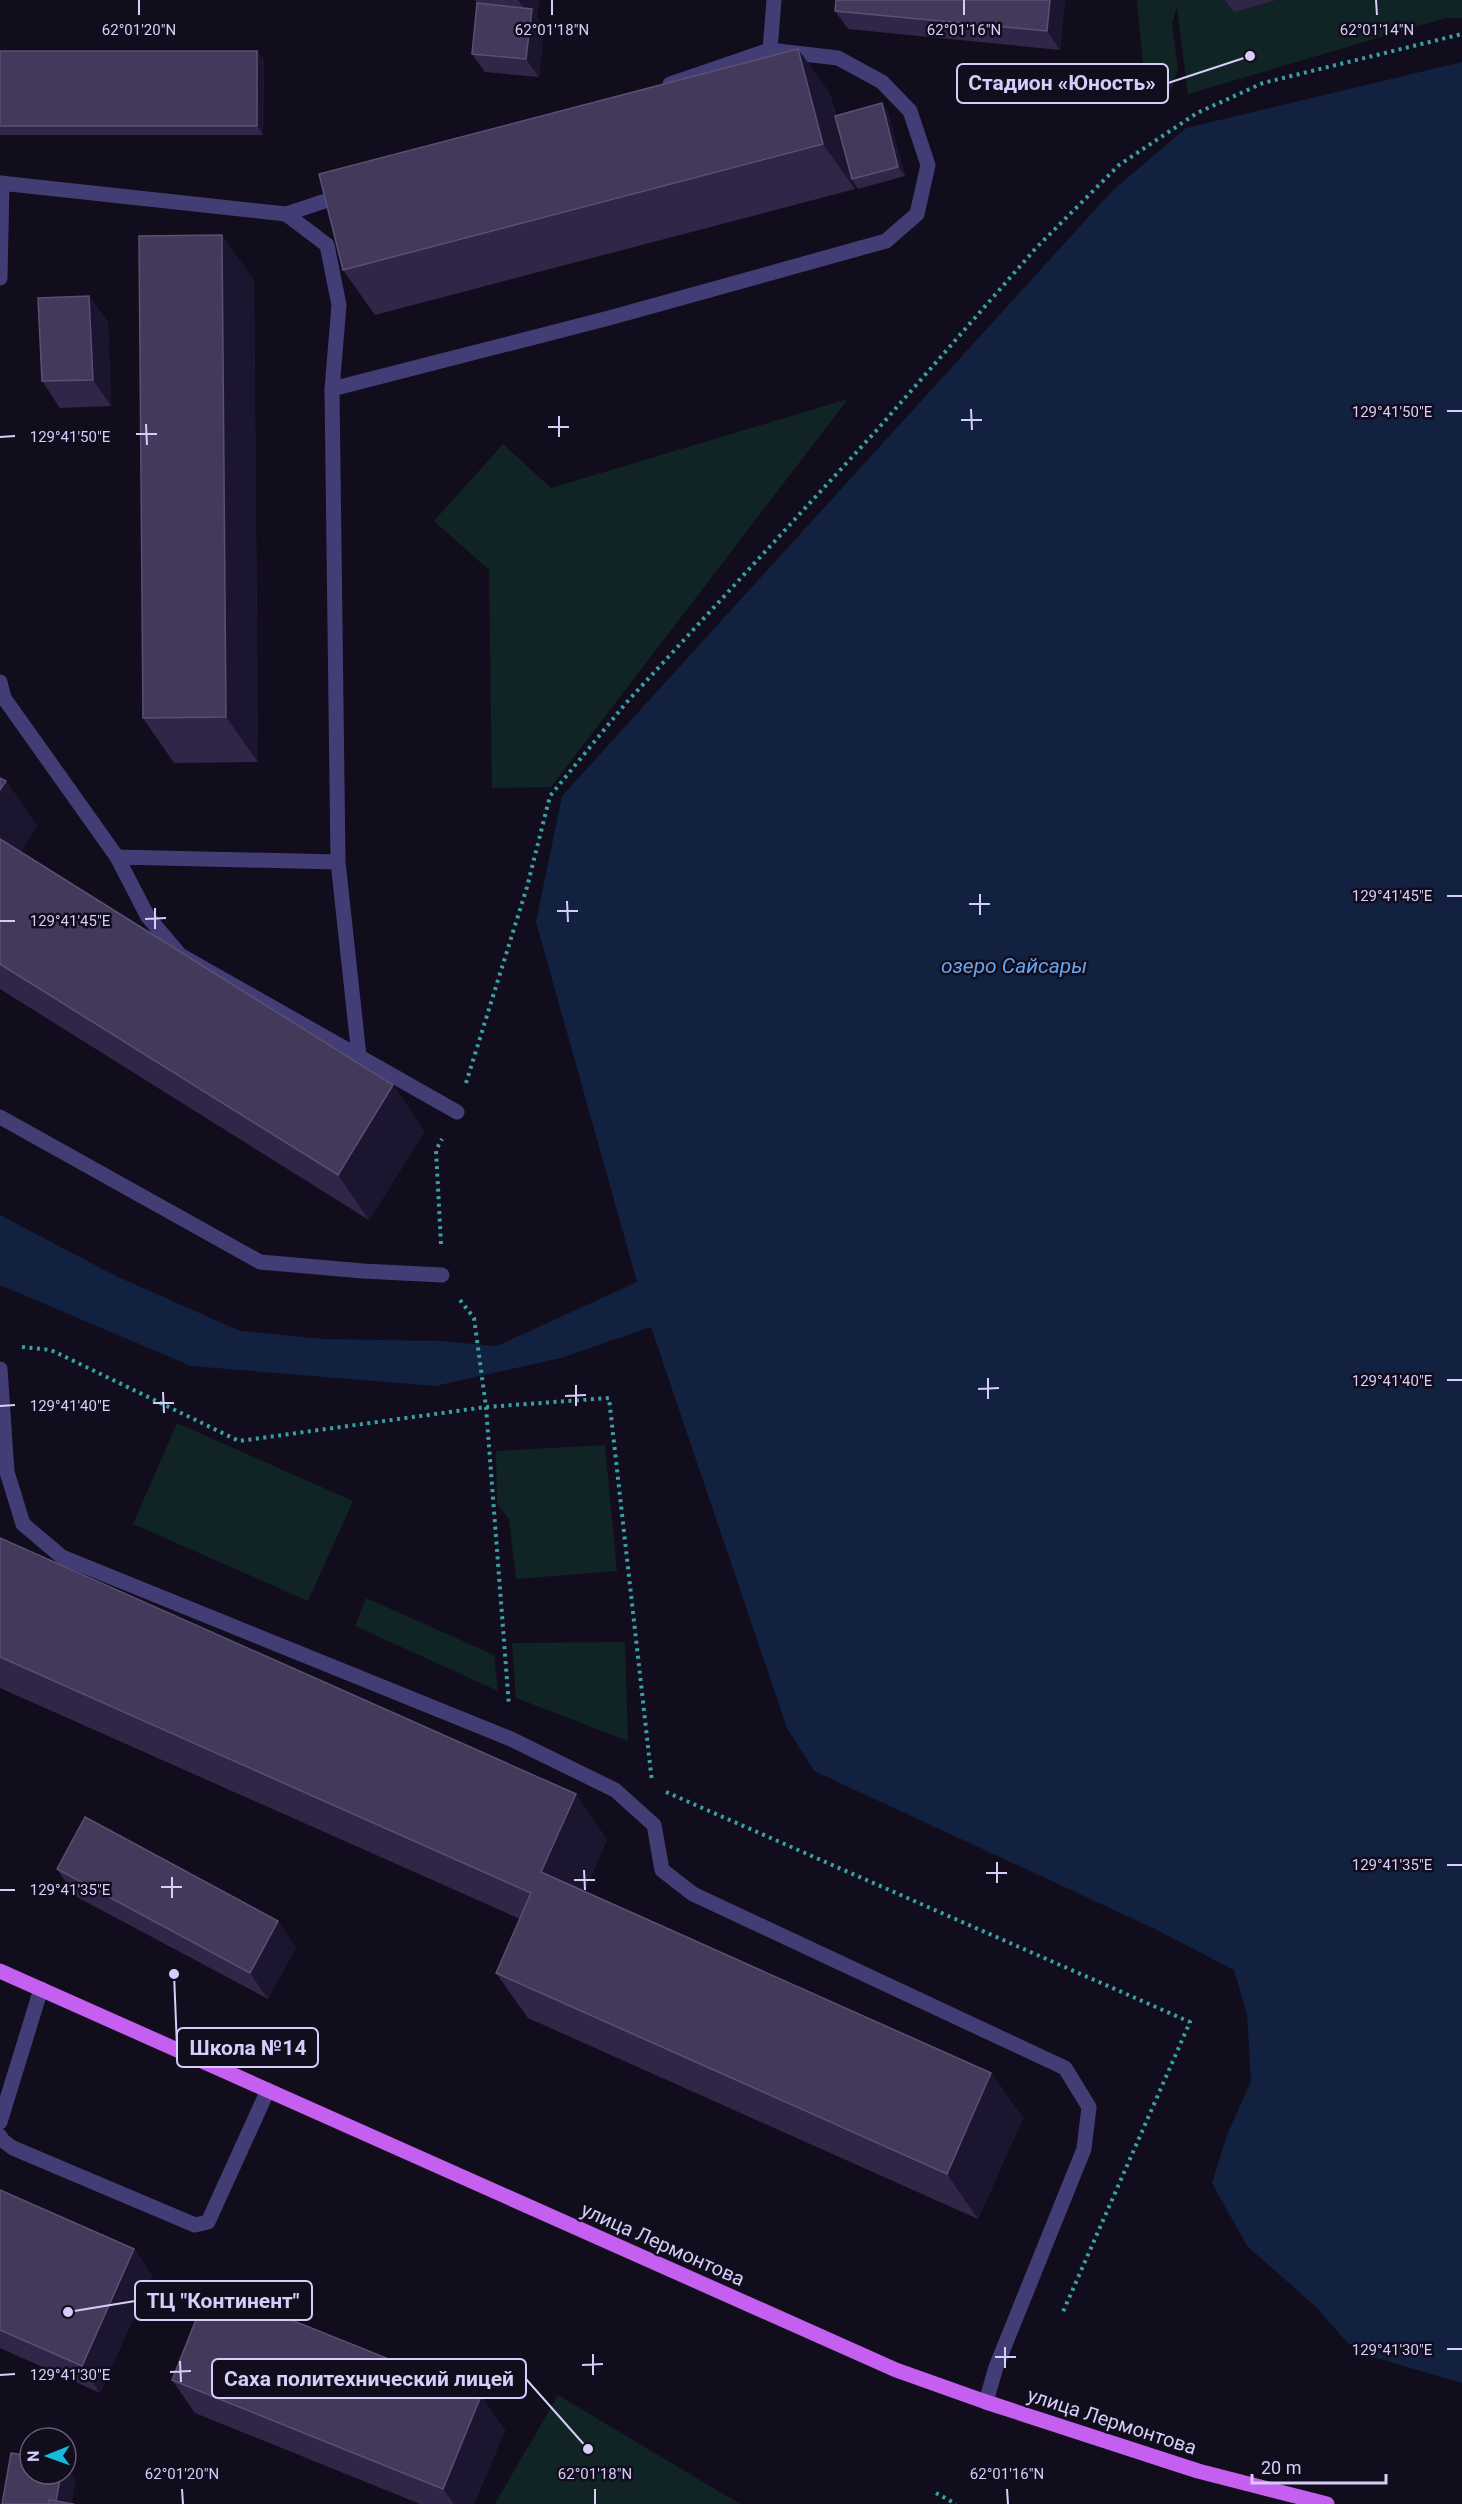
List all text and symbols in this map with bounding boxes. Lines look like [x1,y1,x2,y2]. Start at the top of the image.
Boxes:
text: 62°01'20"N [102,21,176,39]
text: 62°01'18"N [515,21,589,39]
text: 62°01'16"N [927,21,1001,39]
text: 62°01'14"N [1340,21,1414,39]
callout: Стадион «Юность» [957,64,1168,103]
text: Стадион «Юность» [968,71,1156,95]
text: 129°41'50"E [1352,403,1433,421]
text: 129°41'50"E [30,428,111,446]
text: 129°41'45"E [1352,887,1433,905]
text: 129°41'45"E [30,912,111,930]
water label: озеро Сайсары [941,954,1087,978]
text: 129°41'40"E [1352,1372,1433,1390]
text: 129°41'40"E [30,1397,111,1415]
text: 129°41'35"E [1352,1856,1433,1874]
text: 129°41'35"E [30,1881,111,1899]
callout: Школа №14 [177,2028,318,2067]
text: Школа №14 [190,2036,306,2060]
street label: улица Лермонтова [577,2197,749,2291]
callout: ТЦ "Континент" [135,2281,312,2320]
text: ТЦ "Континент" [146,2289,300,2313]
text: 129°41'30"E [1352,2341,1433,2359]
callout: Саха политехнический лицей [212,2359,526,2398]
text: 129°41'30"E [30,2366,111,2384]
text: Саха политехнический лицей [224,2367,514,2391]
street label: улица Лермонтова [1024,2382,1200,2460]
north arrow [18,2426,78,2486]
scale bar [1252,2447,1386,2485]
text: N [24,2450,43,2462]
text: 20 m [1261,2457,1301,2478]
text: 62°01'20"N [145,2465,219,2483]
text: 62°01'18"N [558,2465,632,2483]
text: 62°01'16"N [970,2465,1044,2483]

